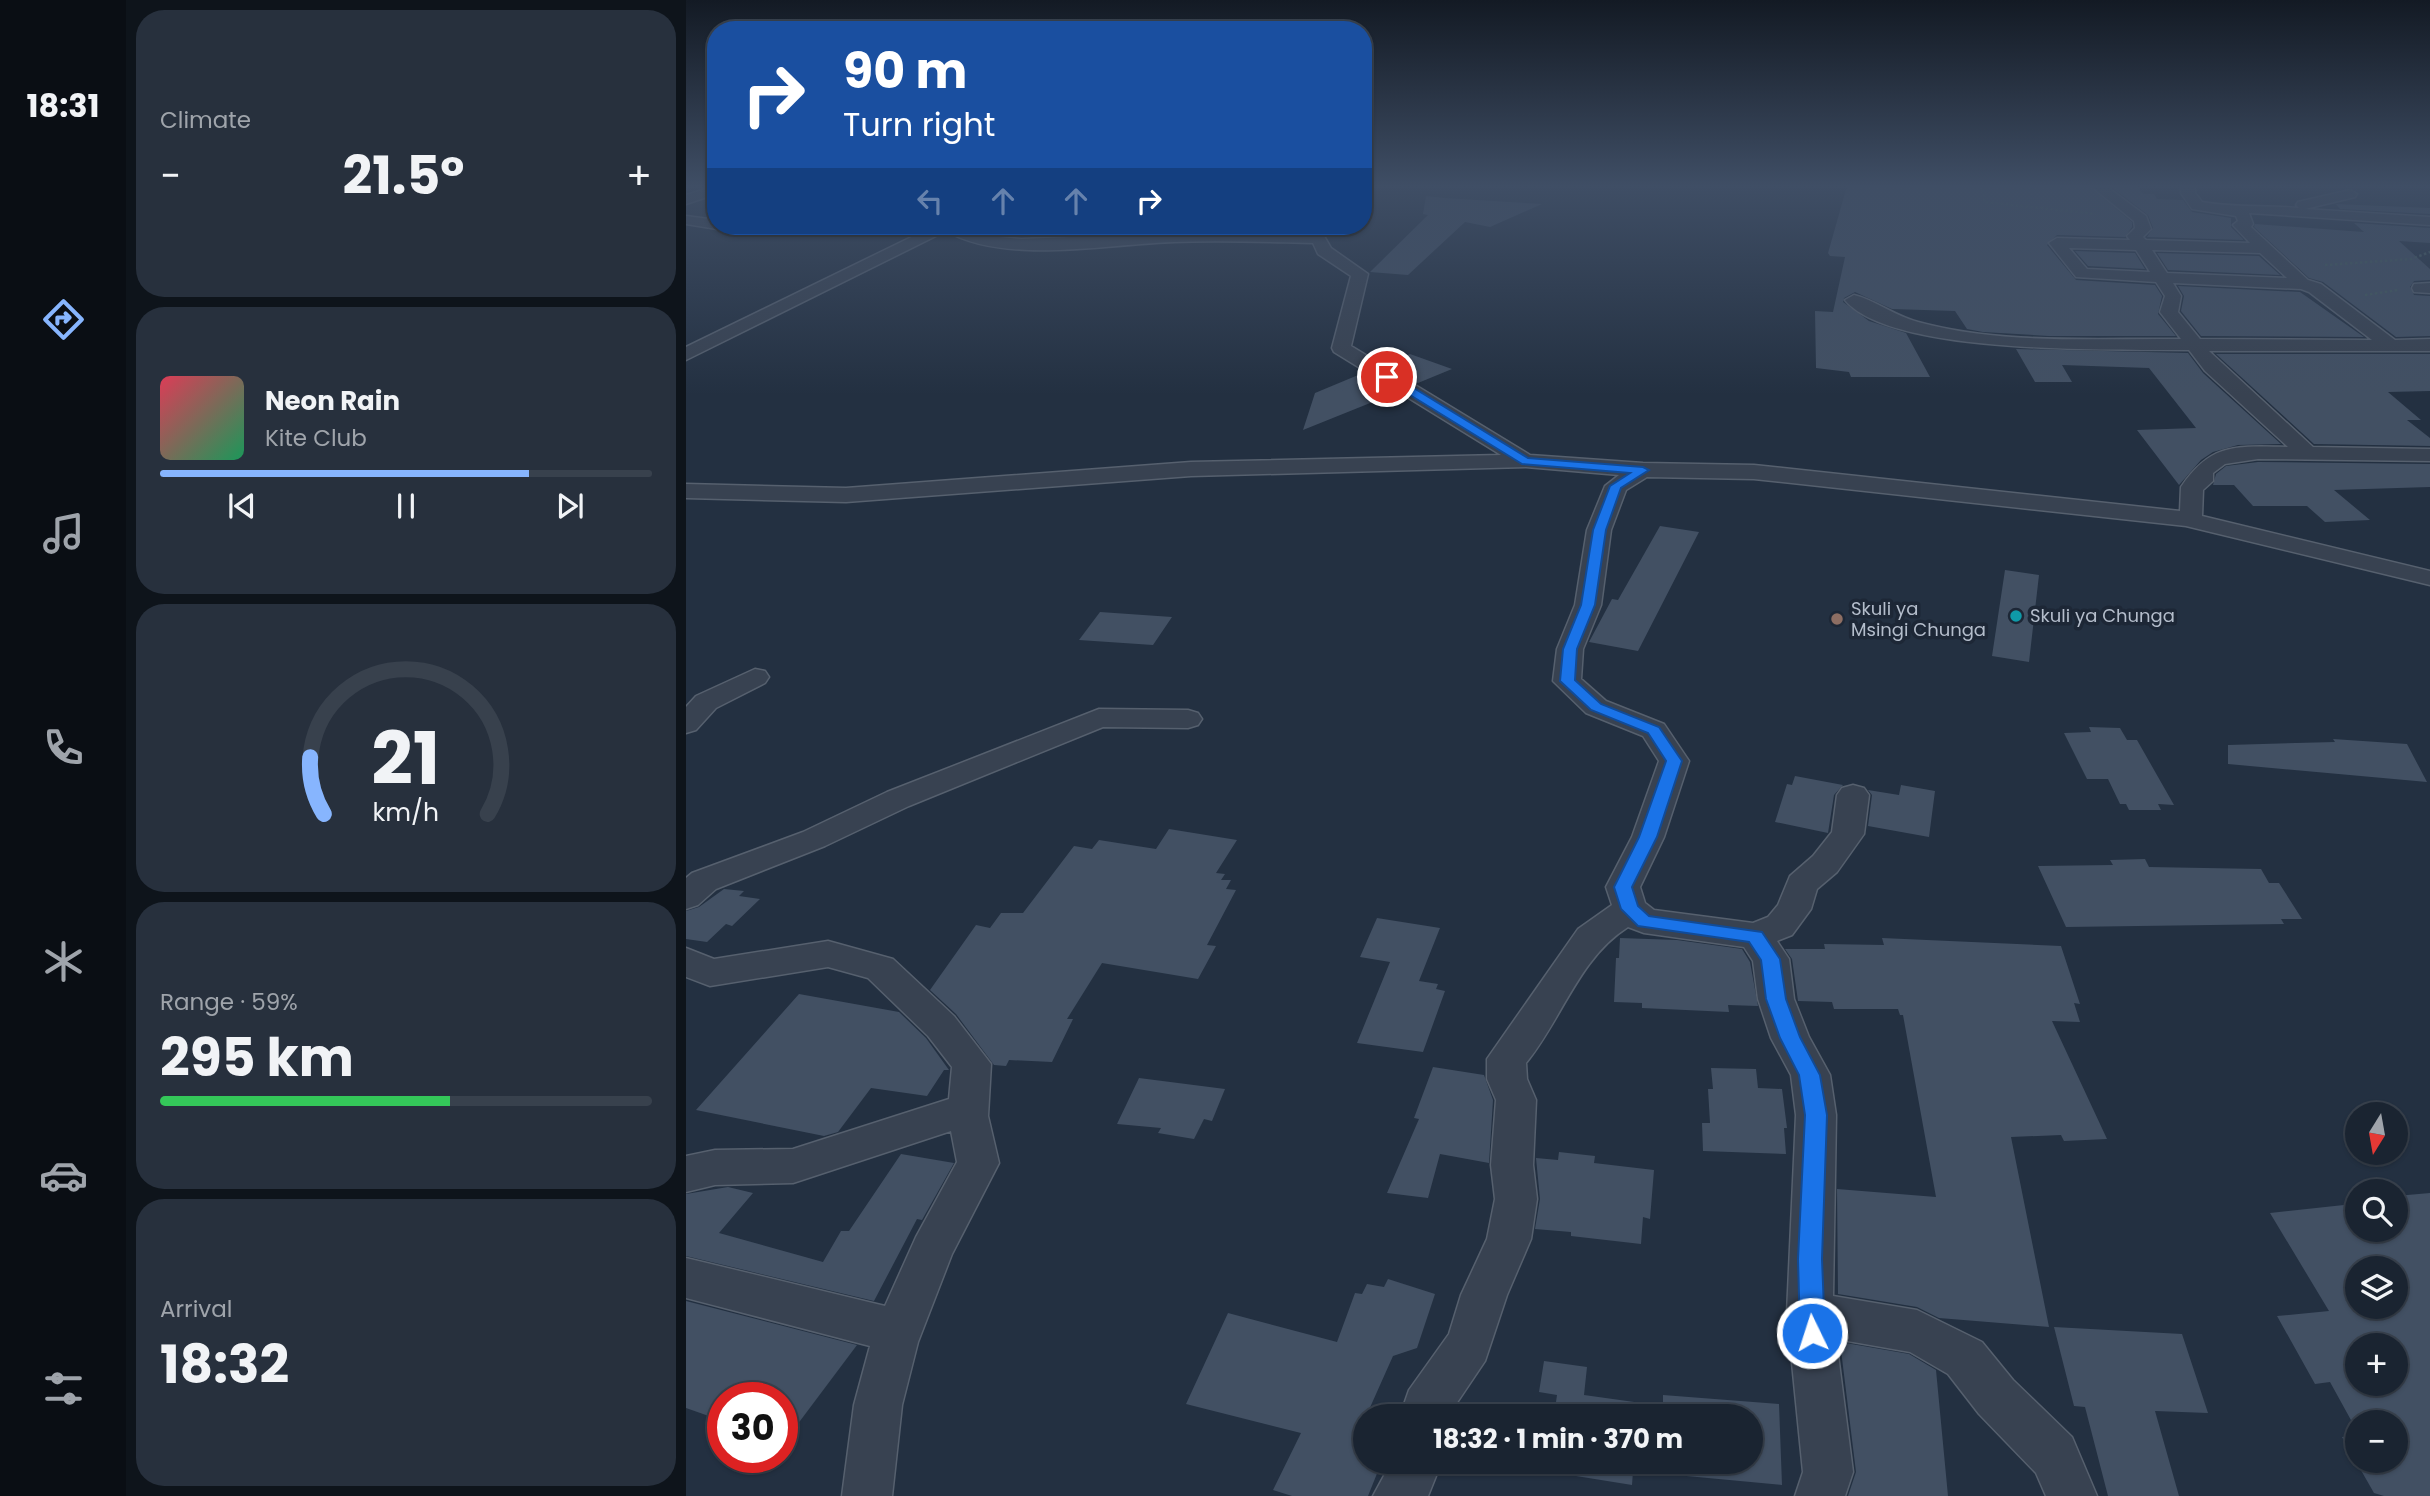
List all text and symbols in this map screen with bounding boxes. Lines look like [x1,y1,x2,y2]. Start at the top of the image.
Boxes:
text: 90 m [843,37,967,105]
icon: right [728,49,819,140]
text: 18:31 [26,83,100,128]
text: Turn right [843,102,995,147]
text: Climate [160,104,251,136]
text: 21.5° [343,139,464,212]
text: − [160,149,181,202]
text: + [626,149,652,202]
icon: left [911,182,949,220]
icon: ahead [984,182,1022,220]
icon: ahead [1057,182,1095,220]
icon: right [1130,182,1168,220]
icon: directions [39,295,88,344]
pin [1357,347,1417,407]
icon: arrive [1368,358,1406,396]
text: Neon Rain [265,383,400,419]
text: Kite Club [265,422,367,454]
icon: previous [223,487,261,525]
icon: pause [387,487,425,525]
icon: next [551,487,589,525]
icon: music [39,509,88,558]
place label: Skuli ya Msingi Chunga [1851,596,1986,642]
place label: Skuli ya Chunga [2030,603,2175,628]
marker: Skuli ya Chunga [2008,608,2024,624]
marker: Skuli ya Msingi Chunga [1829,611,1845,627]
text: 21 [372,708,440,809]
icon: phone [39,723,88,772]
text: km/h [373,795,439,830]
icon: climate [39,937,88,986]
text: Range · 59% [160,986,298,1018]
text: 295 km [160,1021,354,1094]
north arrow [2345,1102,2408,1166]
map controls [2345,1102,2408,1473]
icon: car [39,1151,88,1200]
button: search [2345,1179,2408,1242]
button: layers [2345,1256,2408,1319]
text: Arrival [160,1293,232,1325]
position arrow [1775,1296,1849,1370]
text: 18:32 [160,1328,289,1401]
button: + [2345,1333,2408,1396]
icon: filters [39,1364,88,1413]
speed limit sign: 30 [707,1382,798,1473]
button: − [2345,1410,2408,1473]
text: 18:32 · 1 min · 370 m [1433,1421,1683,1457]

